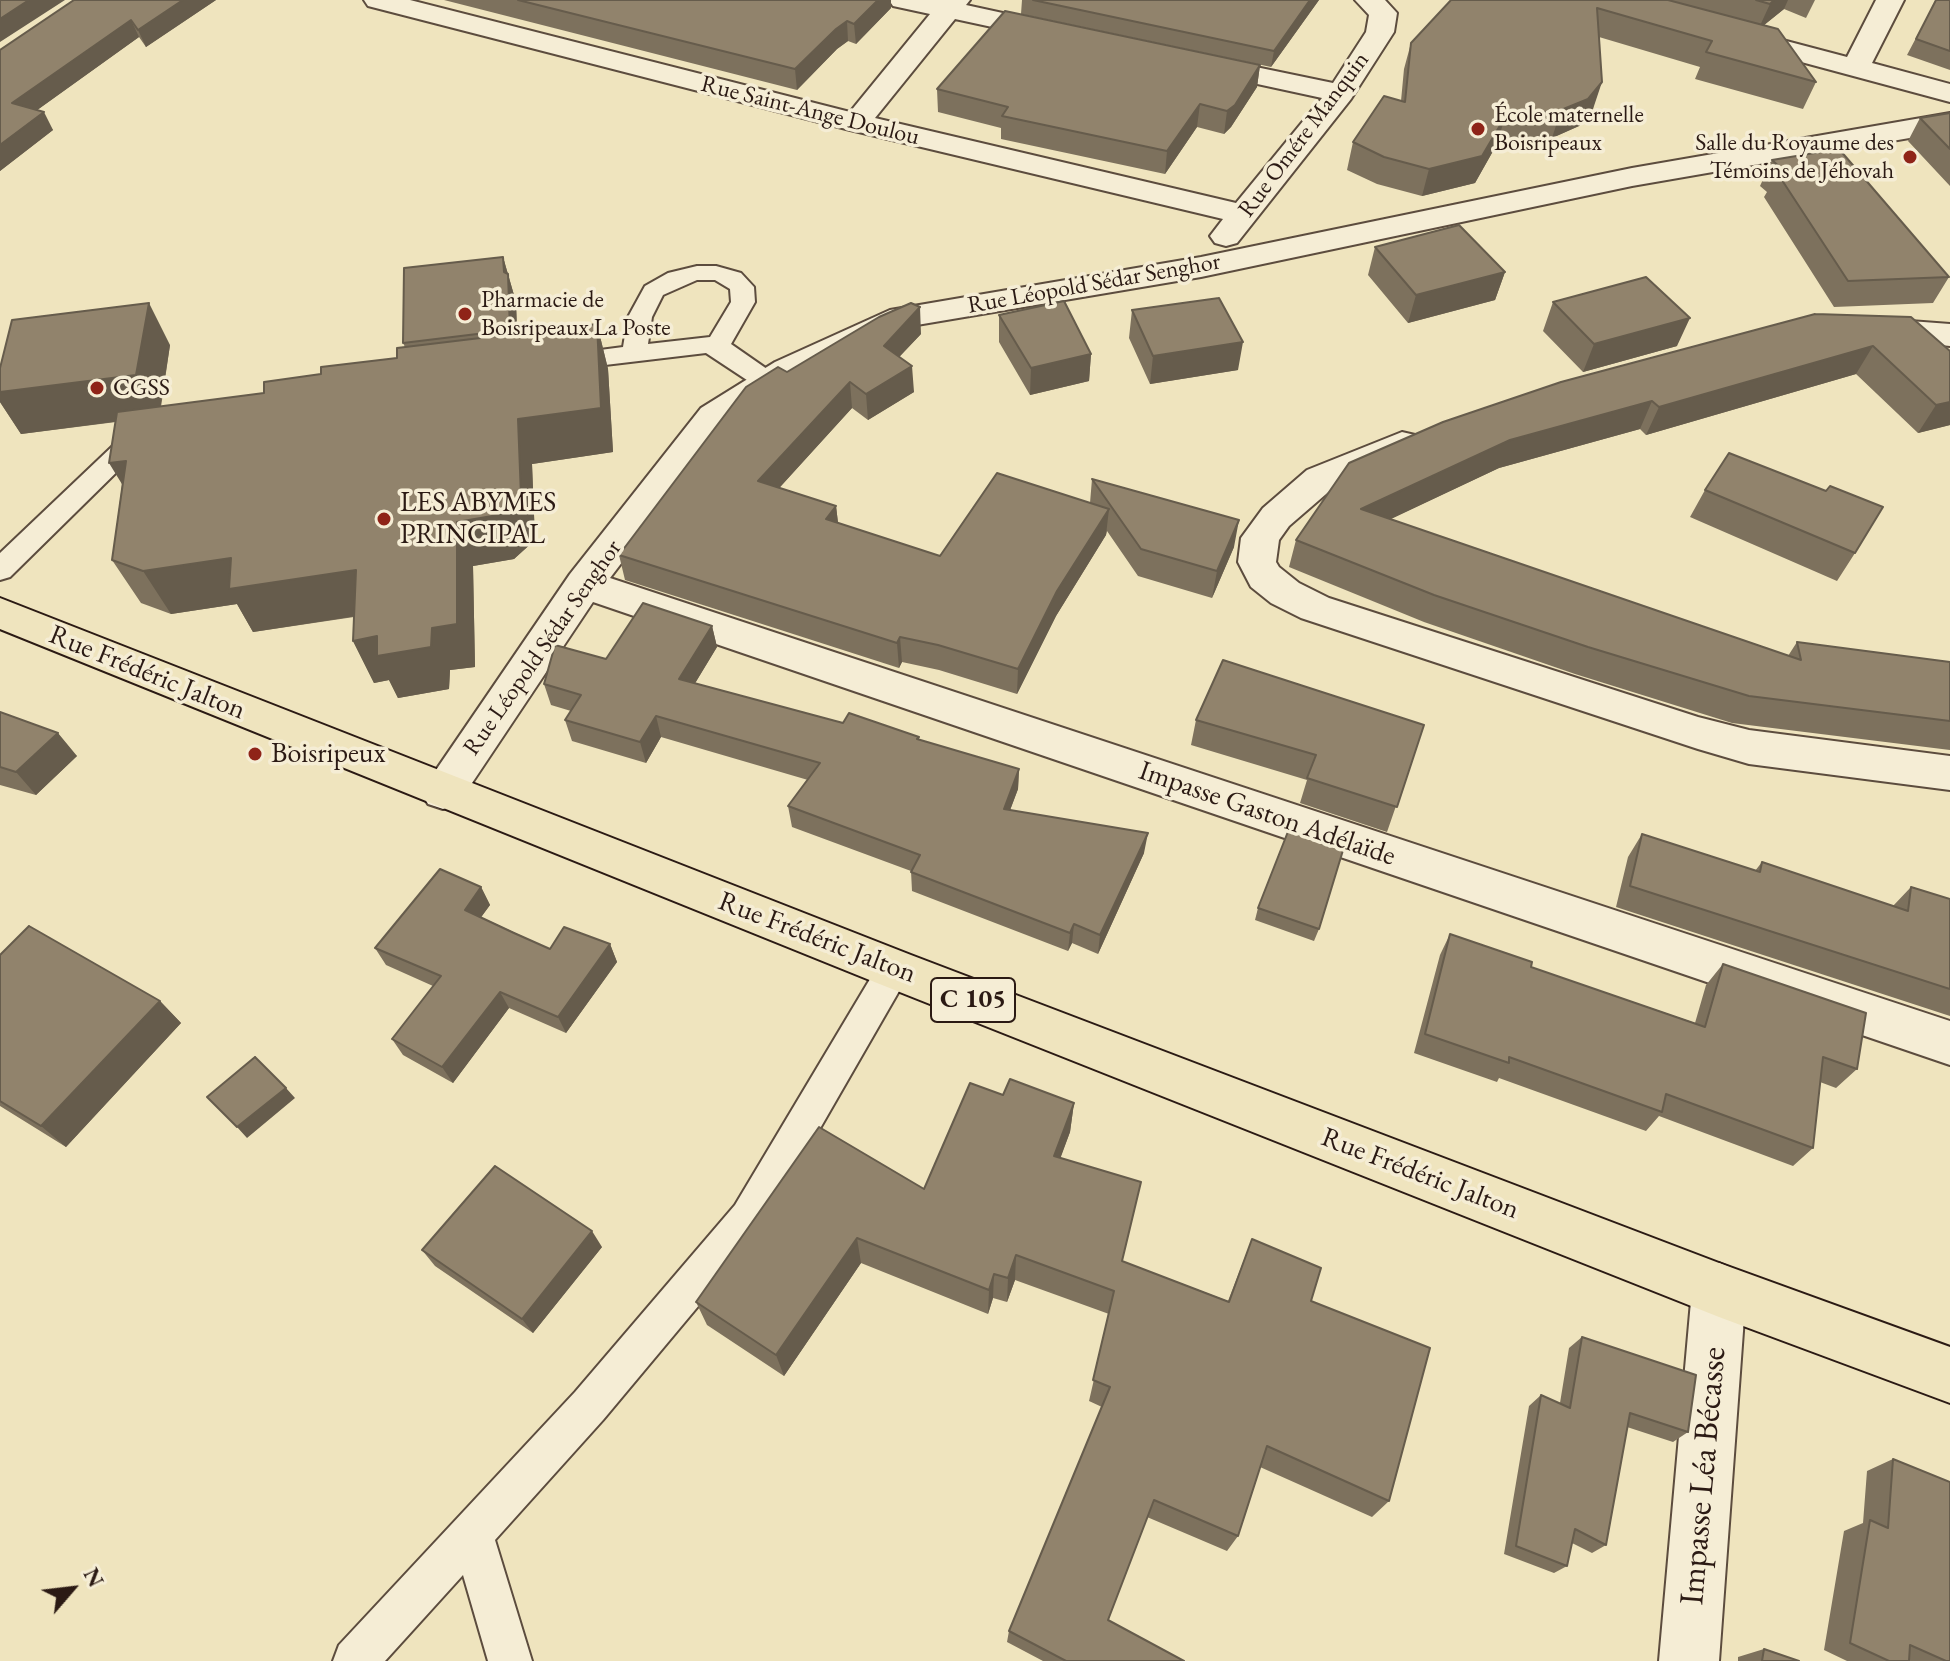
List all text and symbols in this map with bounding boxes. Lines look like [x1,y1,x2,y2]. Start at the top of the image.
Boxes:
street label: Rue Omére Manquin [1232,47,1376,223]
street label: Rue Saint-Ange Doulou [698,70,922,152]
place label: École maternelle Boisripeaux [1494,101,1644,157]
marker: École maternelle Boisripeaux [1469,120,1487,138]
place label: Salle du Royaume des Témoins de Jéhovah [1695,129,1894,185]
marker: Salle du Royaume des Témoins de Jéhovah [1901,148,1919,166]
street label: Rue Léopold Sédar Senghor [965,248,1223,320]
place label: Pharmacie de Boisripeaux La Poste [481,286,671,342]
marker: Pharmacie de Boisripeaux La Poste [456,305,474,323]
place label: CGSS [113,374,170,402]
marker: CGSS [88,379,106,397]
place label: LES ABYMES PRINCIPAL [400,486,556,552]
marker: LES ABYMES PRINCIPAL [375,510,393,528]
street label: Rue Léopold Sédar Senghor [458,535,628,761]
street label: Rue Frédéric Jalton [44,618,250,728]
place label: Boisripeux [271,737,386,771]
marker: Boisripeux [246,745,264,763]
street label: Impasse Gaston Adélaïde [1134,754,1400,874]
street label: Rue Frédéric Jalton [714,885,920,991]
road number: C 105 [931,978,1015,1022]
street label: Rue Frédéric Jalton [1317,1121,1523,1227]
street label: Impasse Léa Bécasse [1672,1345,1736,1607]
north arrow [32,1549,112,1629]
text: N [77,1563,111,1592]

